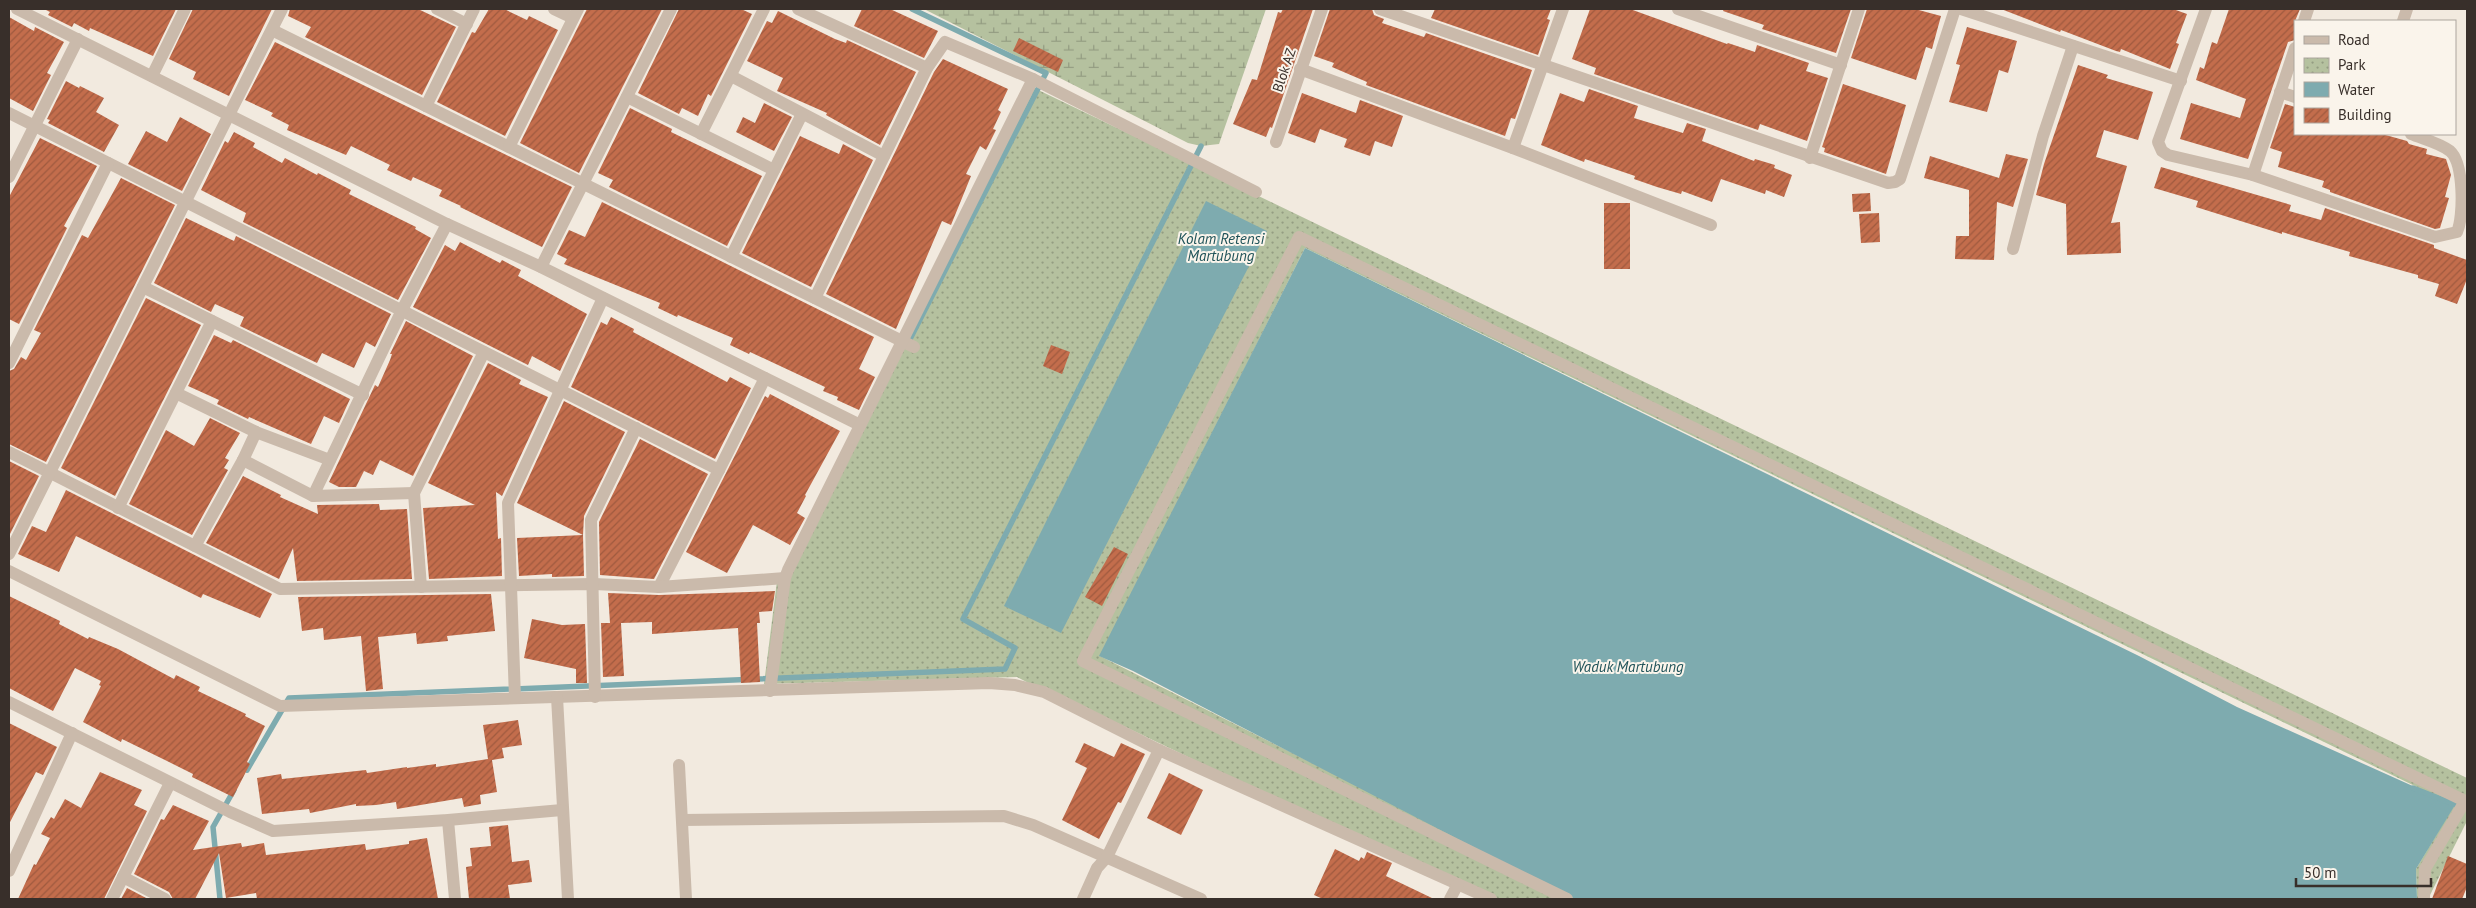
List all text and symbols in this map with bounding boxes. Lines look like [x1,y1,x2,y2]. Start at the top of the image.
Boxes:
legend [2294,20,2456,135]
text: Road [2338,30,2370,49]
street label: Blok AZ [1268,45,1300,94]
text: Park [2338,55,2366,74]
text: Water [2338,80,2375,99]
text: Building [2338,105,2392,124]
water label: Kolam Retensi Martubung [1178,229,1265,265]
water label: Waduk Martubung [1572,657,1684,676]
scale bar [2296,856,2431,888]
text: 50 m [2304,863,2337,882]

